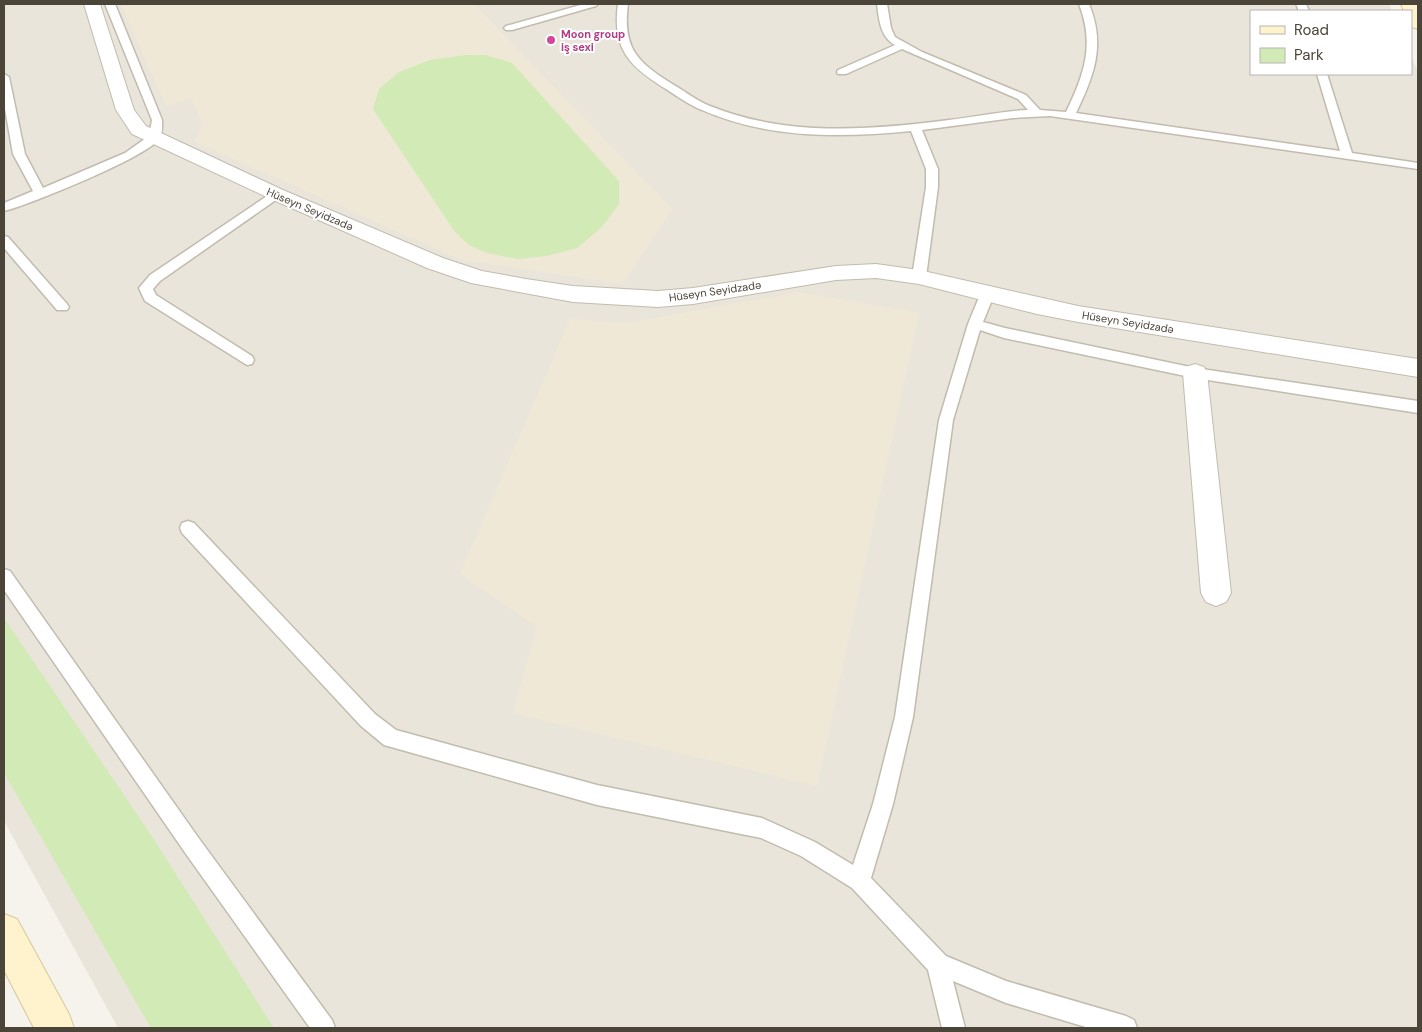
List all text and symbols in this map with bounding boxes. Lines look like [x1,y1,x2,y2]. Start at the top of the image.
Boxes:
legend [1250,10,1412,75]
text: Road [1294,20,1329,40]
place label: Moon group iş sexi [561,27,625,54]
marker: Moon group iş sexi [545,34,557,46]
text: Park [1294,45,1324,65]
street label: Hüseyn Seyidzadə [264,184,356,234]
street label: Hüseyn Seyidzadə [668,278,762,304]
street label: Hüseyn Seyidzadə [1081,308,1175,336]

